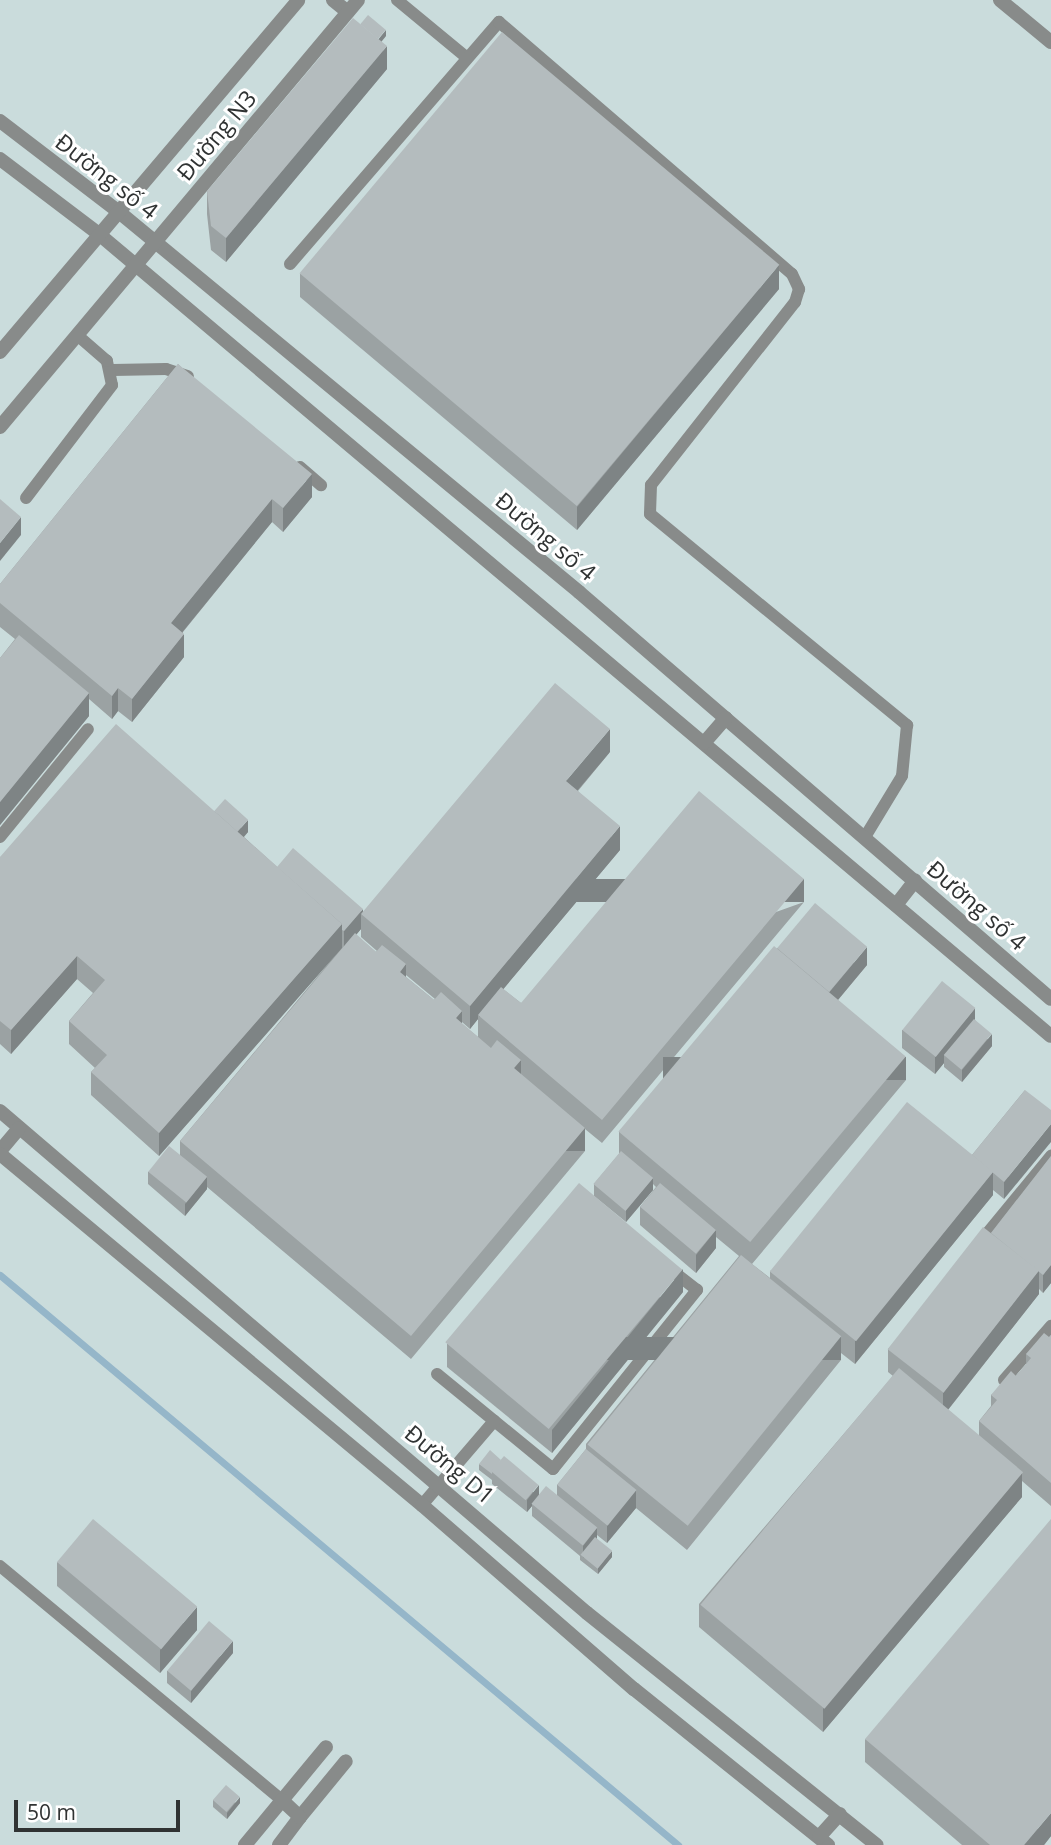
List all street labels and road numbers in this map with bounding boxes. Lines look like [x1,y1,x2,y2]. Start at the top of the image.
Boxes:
street label: Đường N3 [170,84,262,186]
street label: Đường số 4 [50,127,164,225]
street label: Đường số 4 [490,486,602,586]
street label: Đường số 4 [922,854,1032,956]
street label: Đường D1 [400,1419,500,1509]

